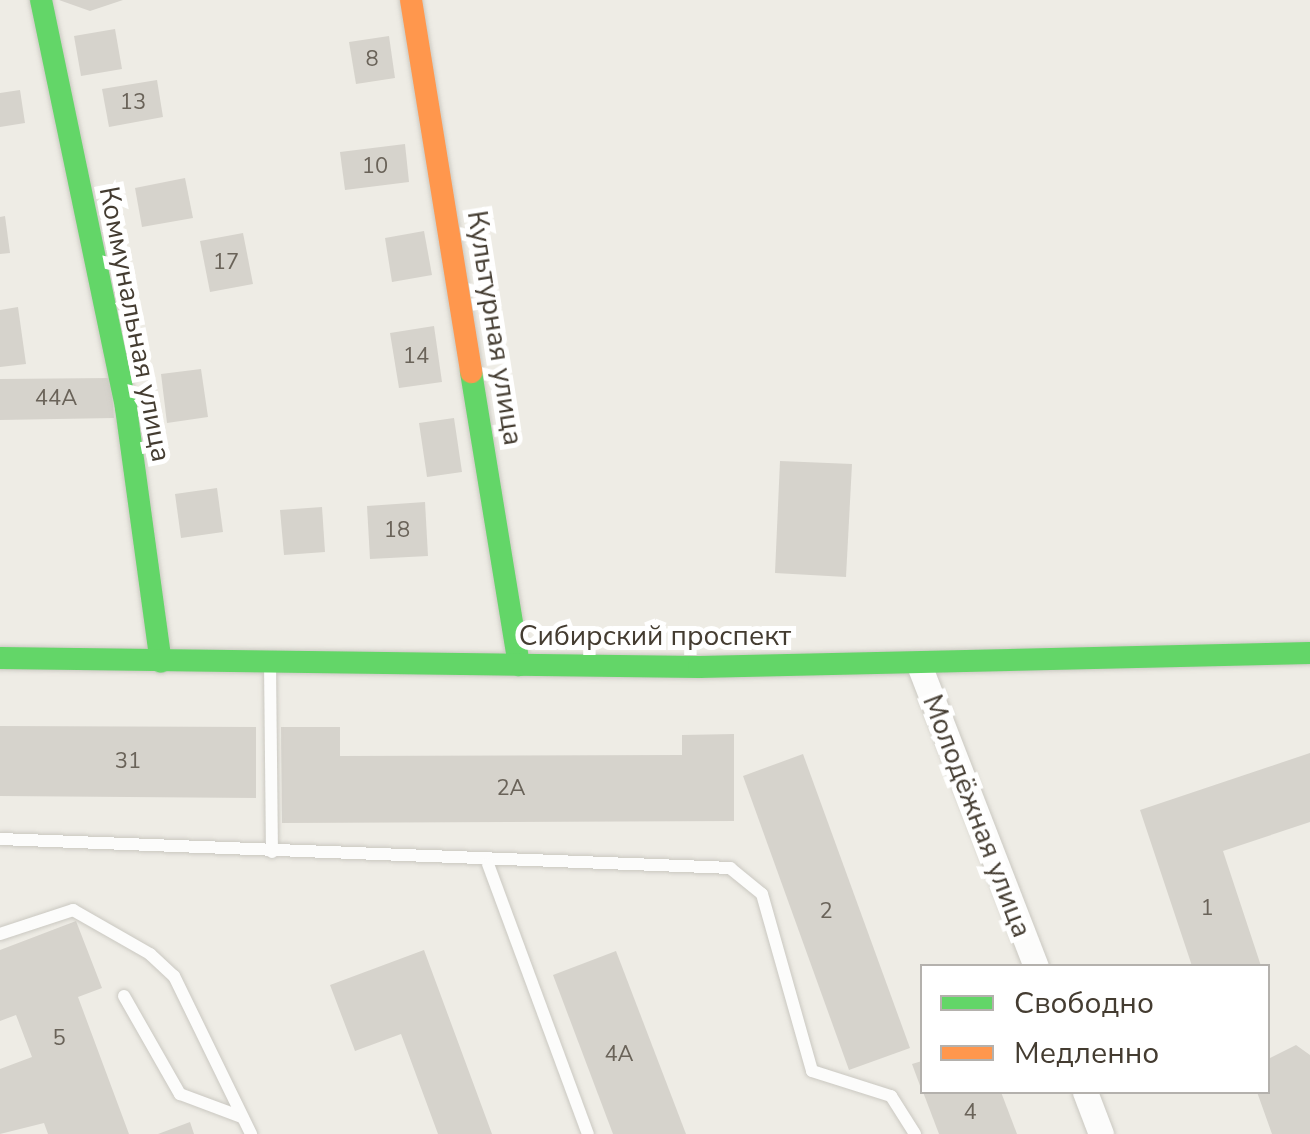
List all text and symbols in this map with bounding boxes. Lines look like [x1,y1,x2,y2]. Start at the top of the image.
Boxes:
house number: 8 [365,47,379,73]
house number: 13 [120,90,146,116]
house number: 10 [362,154,388,180]
street label: Коммунальная улица [92,183,178,465]
street label: Культурная улица [460,208,530,448]
house number: 17 [213,250,239,276]
house number: 14 [403,344,429,370]
house number: 44А [35,386,77,412]
house number: 18 [384,518,410,544]
street label: Сибирский проспект [519,619,791,653]
street label: Молодёжная улица [915,690,1039,942]
house number: 31 [115,749,141,775]
house number: 2А [496,776,526,802]
house number: 1 [1200,896,1214,922]
house number: 2 [819,899,833,925]
legend [920,964,1270,1094]
text: Свободно [1014,983,1154,1024]
house number: 5 [52,1026,66,1052]
text: Медленно [1014,1033,1159,1074]
house number: 4А [604,1042,634,1068]
house number: 4 [963,1100,977,1126]

